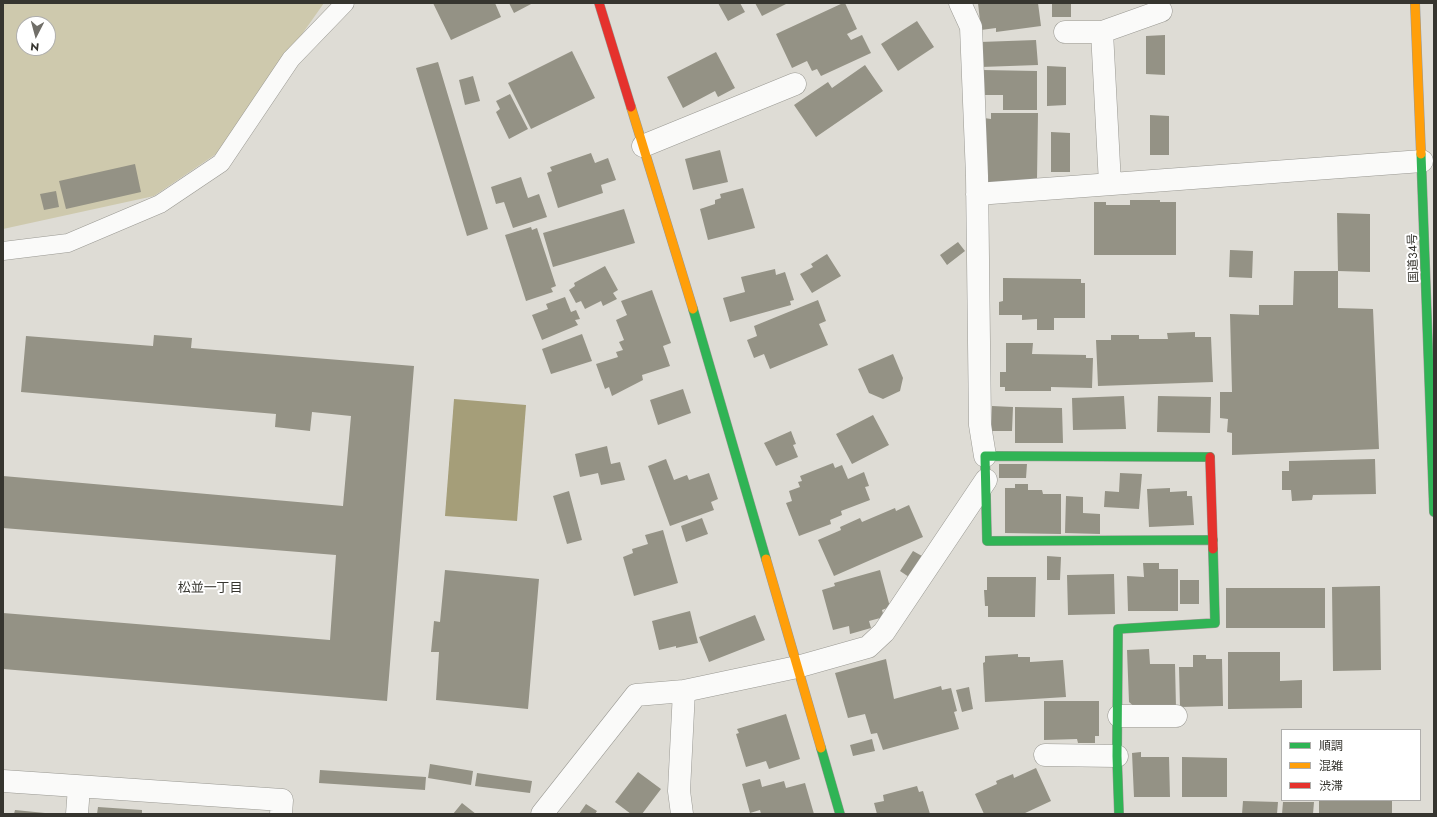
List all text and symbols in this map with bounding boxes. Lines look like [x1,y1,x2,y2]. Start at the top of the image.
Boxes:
north arrow [16,16,56,56]
text: N [30,39,40,55]
street label: 国道34号 [1406,233,1422,283]
district label: 松並一丁目 [178,581,242,597]
legend [1281,729,1421,801]
text: 順調 [1319,737,1343,755]
text: 混雑 [1319,757,1343,775]
text: 渋滞 [1319,777,1343,795]

